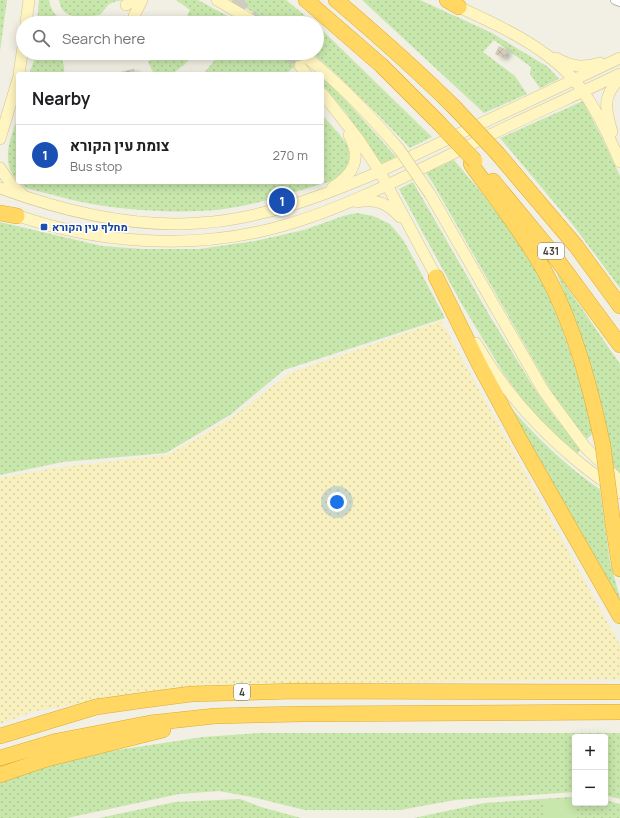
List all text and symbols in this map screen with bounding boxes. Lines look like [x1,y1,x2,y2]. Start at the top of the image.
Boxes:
search box [16,16,324,60]
icon: search [30,27,52,49]
text: Search here [62,28,145,49]
text: Nearby [32,87,90,110]
text: צומת עין הקורא [70,135,170,156]
text: 1 [42,146,48,164]
text: 270 m [273,146,308,164]
text: Bus stop [70,157,122,175]
pin: 1 [269,186,295,216]
place label: מחלף עין הקורא [52,219,128,234]
marker: מחלף עין הקורא [39,222,49,232]
road number: 431 [538,243,564,259]
your location [327,492,347,512]
road number: 4 [234,684,250,700]
map controls [572,734,608,806]
button: + [572,734,608,770]
button: − [572,770,608,806]

